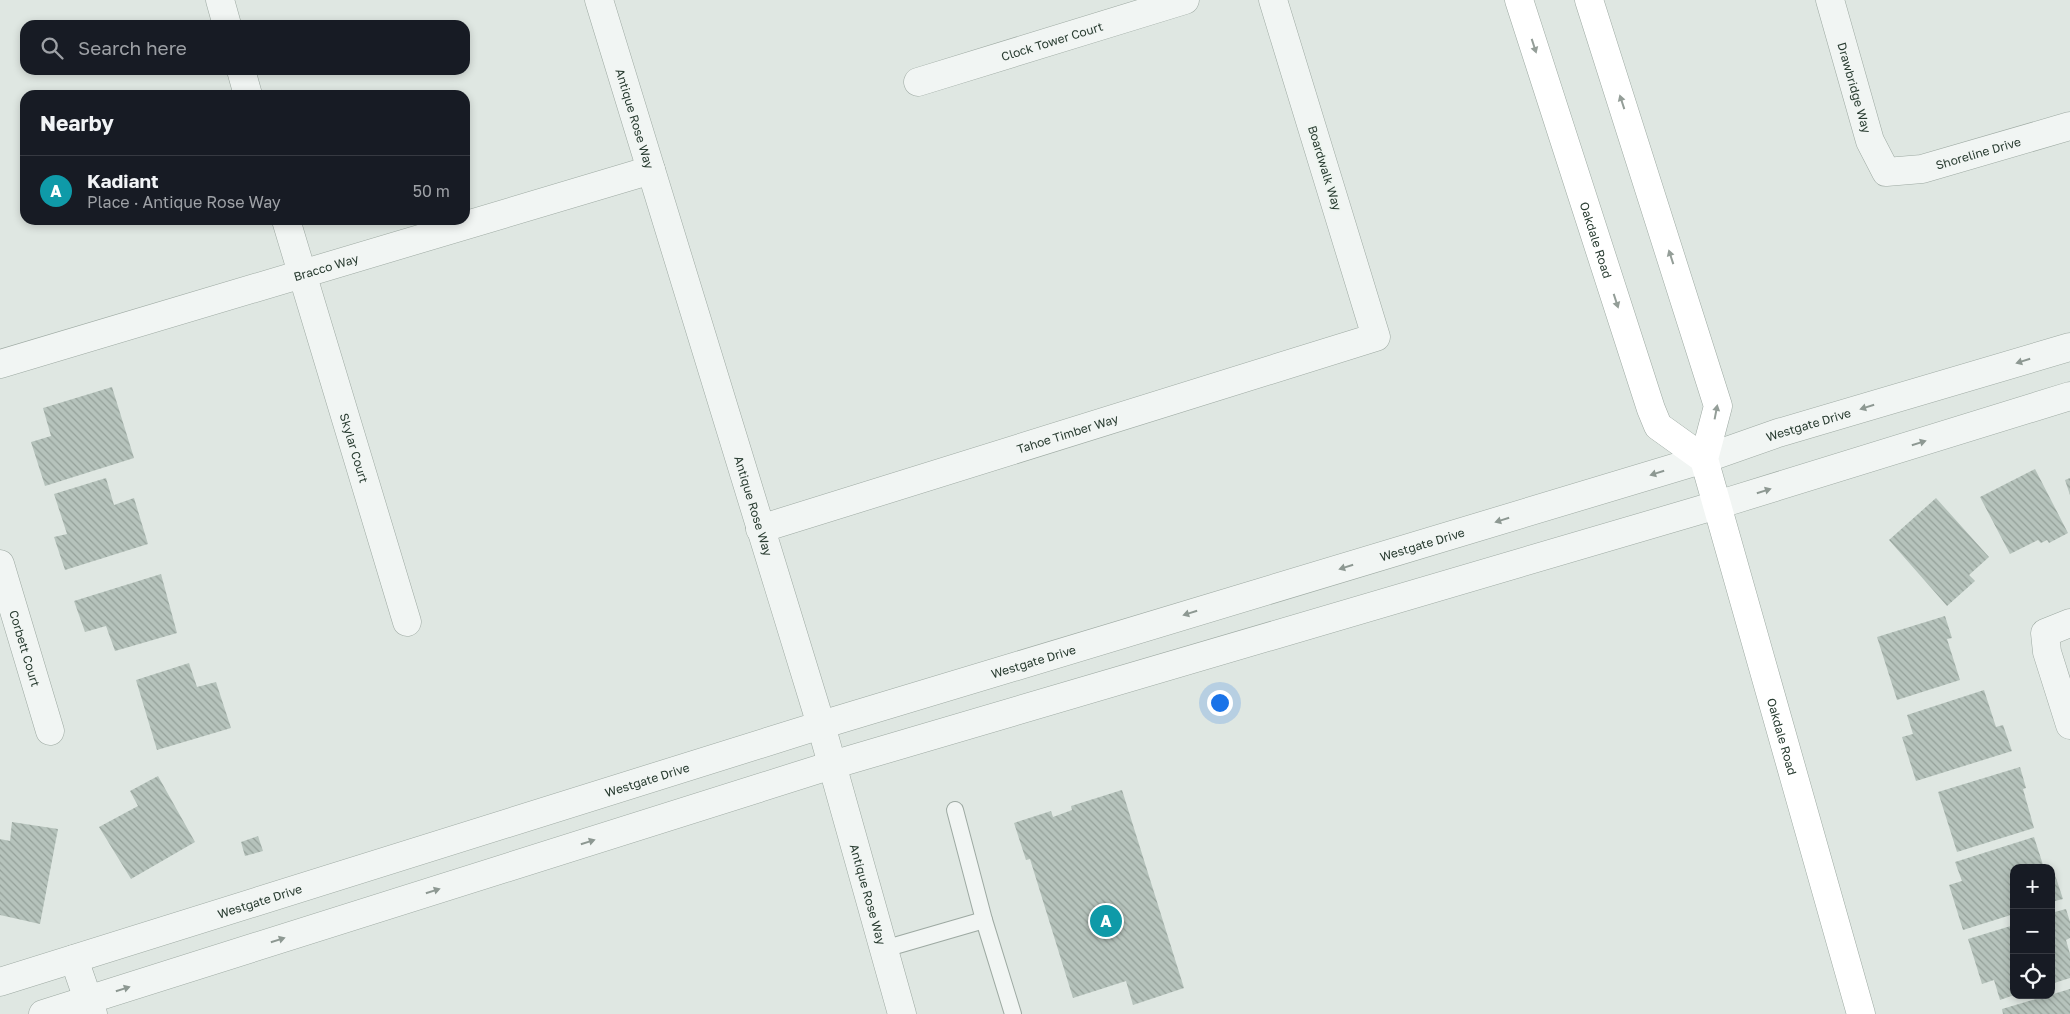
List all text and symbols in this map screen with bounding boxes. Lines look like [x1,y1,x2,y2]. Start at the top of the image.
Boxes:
street label: Clock Tower Court [999,18,1105,64]
search box [20,20,470,75]
icon: search [38,34,66,62]
text: Search here [78,36,187,59]
one-way arrow [1530,39,1538,54]
street label: Drawbridge Way [1835,40,1875,135]
street label: Antique Rose Way [613,67,658,171]
one-way arrow [1617,94,1625,109]
text: Nearby [40,110,114,136]
street label: Boardwalk Way [1305,124,1345,213]
street label: Shoreline Drive [1934,133,2022,172]
text: Kadiant [87,169,159,192]
text: A [50,181,62,201]
text: 50 m [413,181,450,201]
text: Place · Antique Rose Way [87,192,281,212]
street label: Oakdale Road [1577,200,1616,280]
one-way arrow [1666,249,1674,264]
street label: Bracco Way [292,250,360,284]
one-way arrow [1612,294,1620,309]
one-way arrow [2016,358,2031,366]
one-way arrow [1712,403,1720,419]
street label: Westgate Drive [1764,404,1853,444]
one-way arrow [1860,404,1875,412]
street label: Tahoe Timber Way [1015,410,1120,456]
street label: Skylar Court [337,411,372,485]
one-way arrow [1912,438,1927,446]
street label: Antique Rose Way [732,454,776,558]
one-way arrow [1650,470,1665,477]
one-way arrow [1756,486,1771,494]
one-way arrow [1494,516,1509,524]
street label: Westgate Drive [1378,524,1466,564]
one-way arrow [1338,563,1353,571]
street label: Corbett Court [7,608,44,689]
one-way arrow [1183,610,1198,618]
street label: Westgate Drive [989,641,1078,681]
your location [1207,690,1233,716]
street label: Oakdale Road [1764,696,1800,777]
street label: Westgate Drive [603,759,691,800]
one-way arrow [581,838,596,846]
street label: Antique Rose Way [847,842,890,947]
map controls [2010,864,2055,999]
button: + [2010,864,2055,909]
street label: Westgate Drive [215,880,304,921]
one-way arrow [426,887,441,895]
pin: A [1090,902,1122,940]
button: − [2010,909,2055,954]
one-way arrow [271,936,286,944]
button: locate [2010,954,2055,999]
one-way arrow [116,985,131,993]

